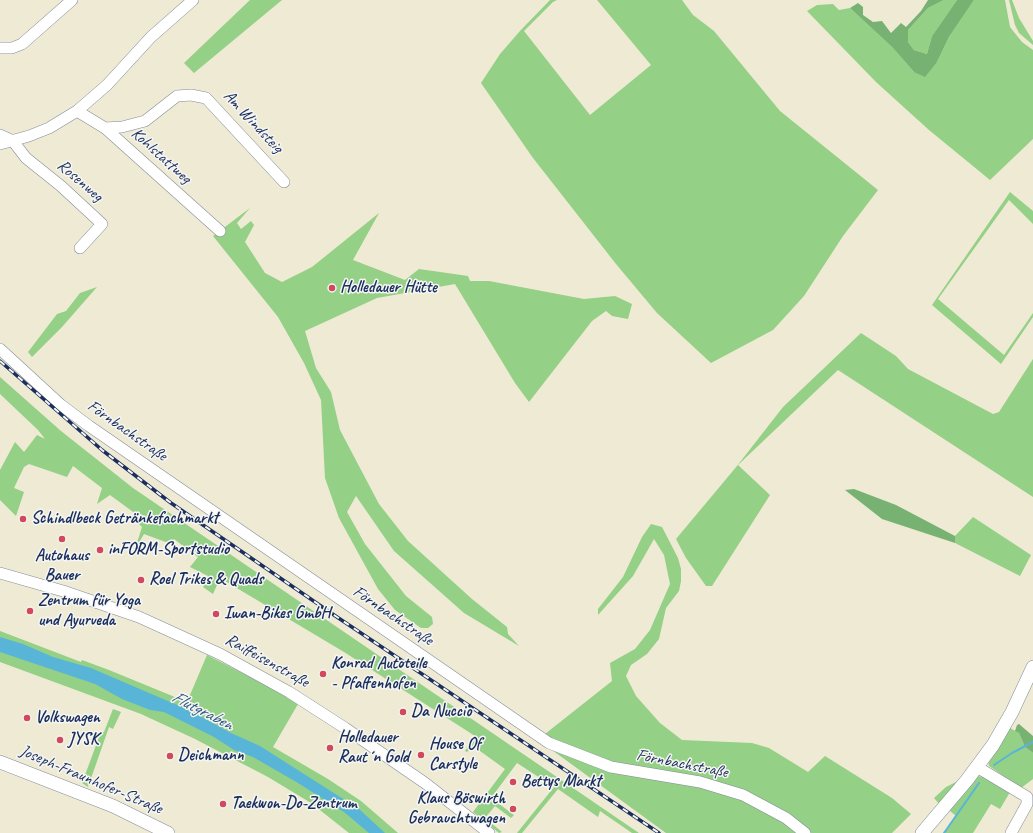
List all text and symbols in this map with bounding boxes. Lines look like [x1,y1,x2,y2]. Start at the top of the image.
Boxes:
street label: Am Windsteig [219,86,287,158]
street label: Kohlstattweg [127,124,195,188]
street label: Rosenweg [53,155,107,207]
place label: Holledauer Hütte [340,278,437,298]
marker: Holledauer Hütte [327,283,337,293]
street label: Förnbachstraße [83,396,171,466]
place label: Schindlbeck Getränkefachmarkt [31,509,218,529]
marker: Schindlbeck Getränkefachmarkt [18,514,28,524]
marker: Autohaus Bauer [57,534,67,544]
place label: inFORM-Sportstudio [108,540,229,560]
marker: inFORM-Sportstudio [95,545,105,555]
place label: Autohaus Bauer [35,546,89,586]
place label: Roel Trikes & Quads [149,570,263,590]
marker: Roel Trikes & Quads [136,575,146,585]
street label: Förnbachstraße [349,582,437,650]
place label: Zentrum für Yoga und Ayurveda [38,591,140,631]
place label: Iwan-Bikes GmbH [224,604,330,624]
marker: Zentrum für Yoga und Ayurveda [25,606,35,616]
marker: Iwan-Bikes GmbH [211,609,221,619]
street label: Raiffeisenstraße [222,630,312,692]
place label: Konrad Autoteile - Pfaffenhofen [331,654,427,694]
marker: Konrad Autoteile - Pfaffenhofen [318,669,328,679]
water label: Flutgraben [168,686,236,736]
place label: Da Nuccio [411,702,471,722]
marker: Da Nuccio [398,707,408,717]
place label: Volkswagen [35,708,100,728]
marker: Volkswagen [22,713,32,723]
place label: Holledauer Raut´n Gold [338,728,409,768]
place label: JYSK [68,730,99,750]
marker: JYSK [55,735,65,745]
place label: House Of Carstyle [429,735,481,775]
street label: Joseph-Fraunhofer-Straße [17,741,165,819]
marker: Holledauer Raut´n Gold [325,743,335,753]
street label: Förnbachstraße [635,745,729,783]
place label: Deichmann [178,746,244,766]
marker: House Of Carstyle [416,750,426,760]
marker: Deichmann [165,751,175,761]
place label: Bettys Markt [521,772,601,792]
marker: Bettys Markt [508,777,518,787]
place label: Klaus Böswirth Gebrauchtwagen [408,789,505,829]
place label: Taekwon-Do-Zentrum [231,794,356,814]
marker: Taekwon-Do-Zentrum [218,799,228,809]
marker: Klaus Böswirth Gebrauchtwagen [508,804,518,814]

